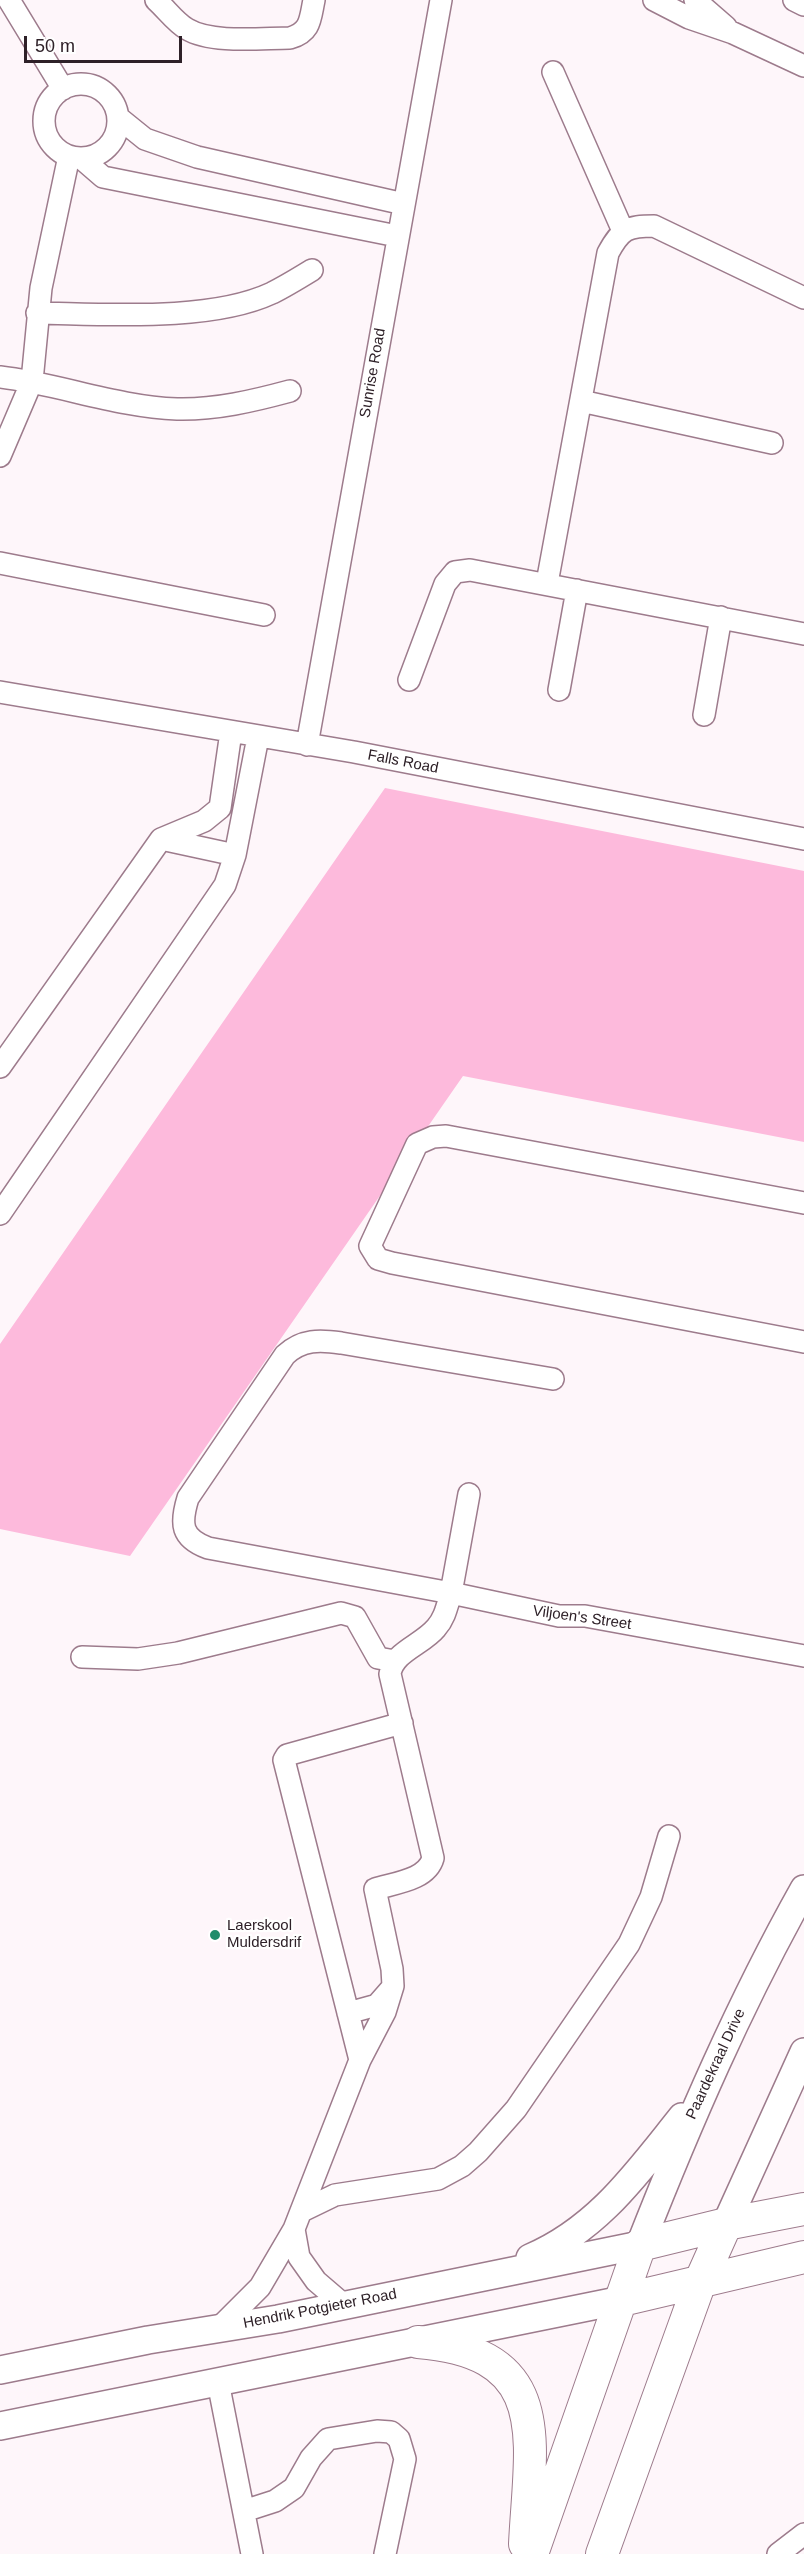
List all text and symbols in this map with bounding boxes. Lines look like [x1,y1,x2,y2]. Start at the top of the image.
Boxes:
scale bar [27,24,184,62]
text: 50 m [35,36,75,56]
street label: Sunrise Road [356,327,390,419]
street label: Falls Road [366,746,440,778]
street label: Viljoen's Street [532,1602,632,1634]
place label: Laerskool Muldersdrif [227,1917,301,1952]
marker: Laerskool Muldersdrif [208,1928,222,1942]
street label: Paardekraal Drive [682,2006,750,2122]
street label: Hendrik Potgieter Road [242,2285,398,2333]

